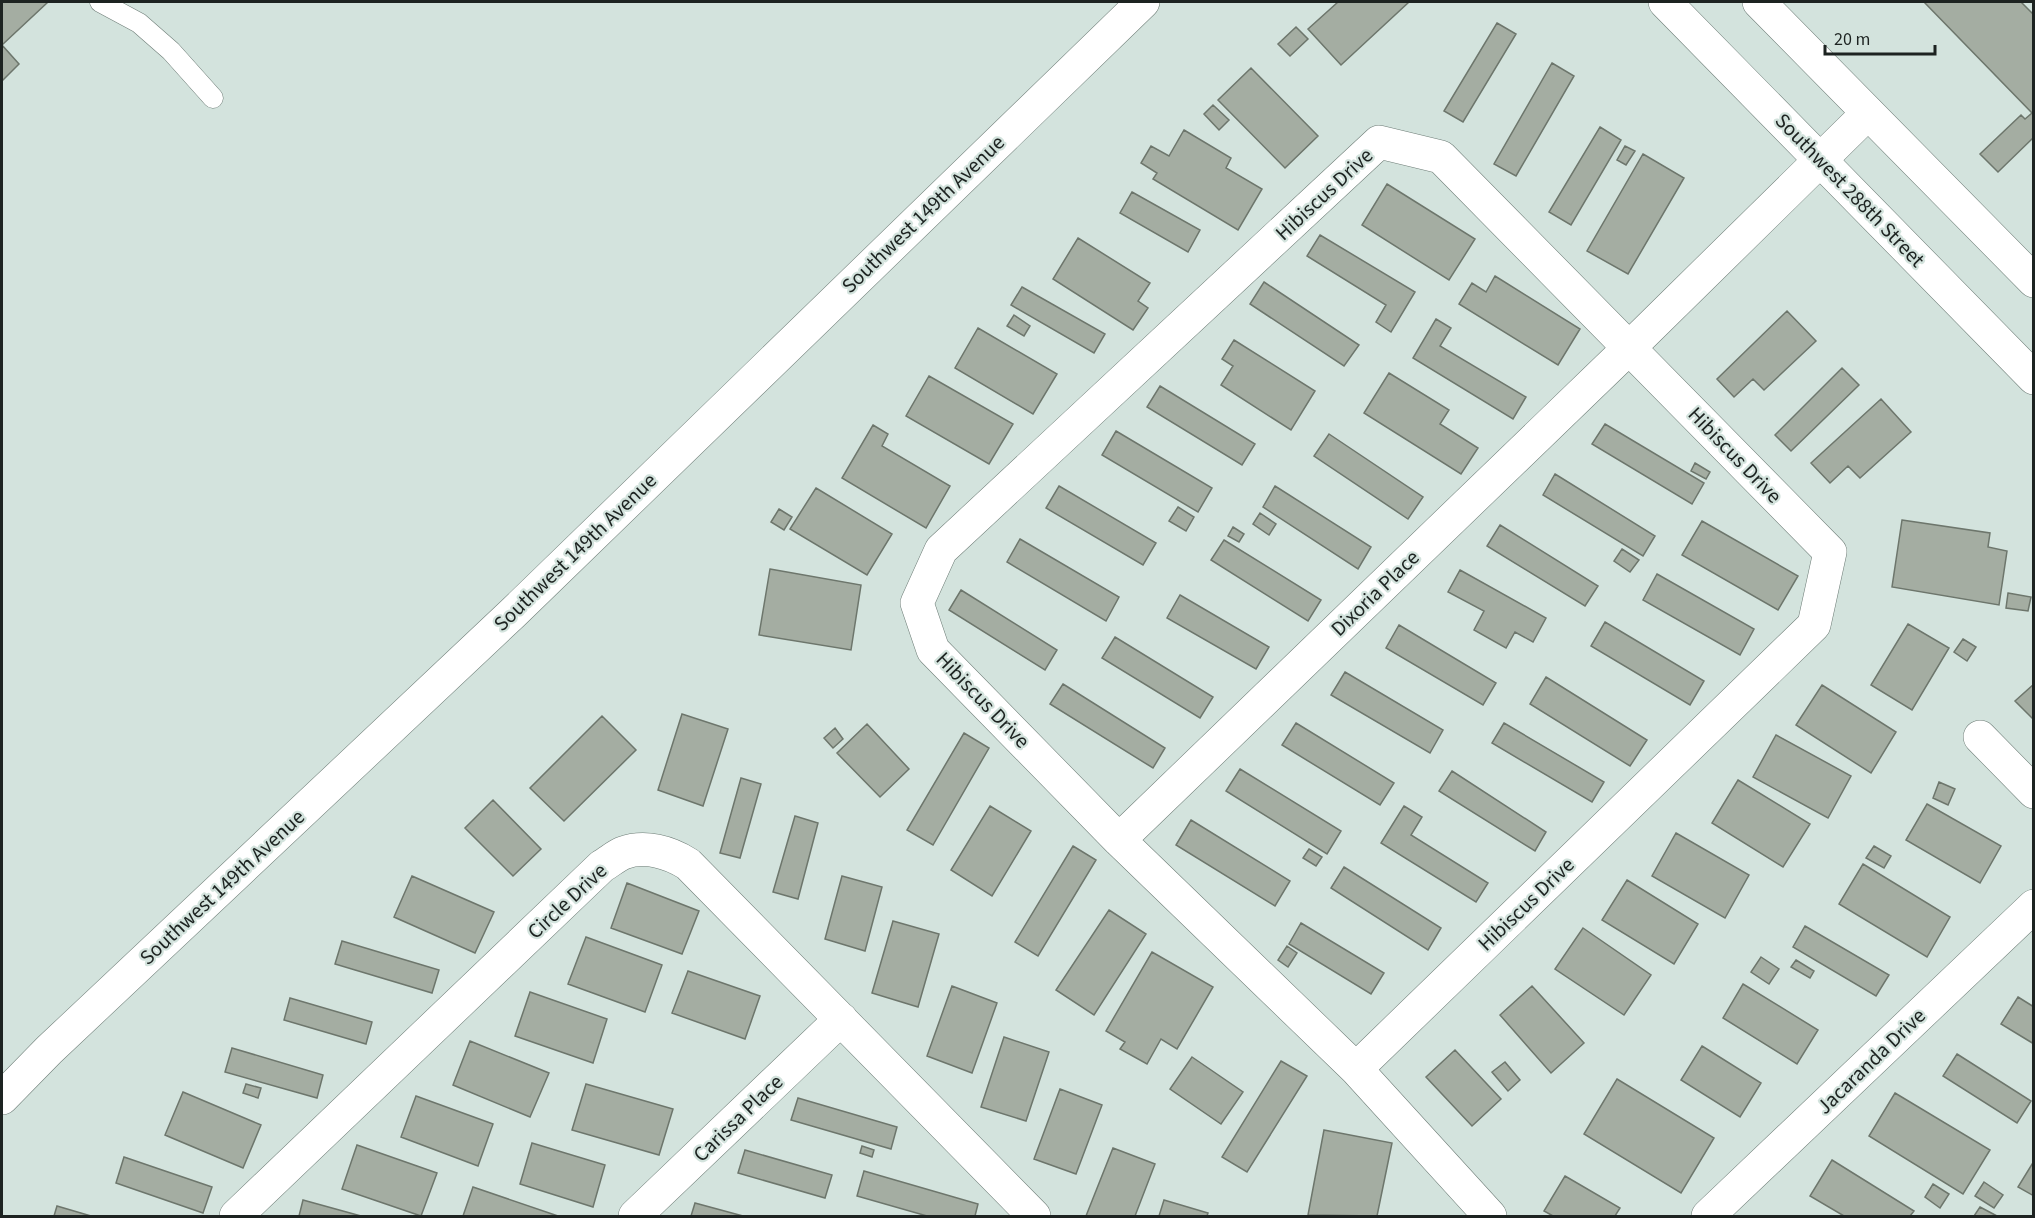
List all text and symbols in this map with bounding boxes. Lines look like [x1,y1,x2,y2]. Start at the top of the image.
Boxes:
scale bar [1825,18,1934,56]
text: 20 m [1834,27,1870,52]
street label: Southwest 288th Street [1768,106,1932,274]
street label: Southwest 149th Avenue [835,128,1011,300]
street label: Hibiscus Drive [1268,141,1380,247]
street label: Hibiscus Drive [1681,400,1789,510]
street label: Southwest 149th Avenue [487,466,663,638]
street label: Dixoria Place [1324,543,1426,643]
street label: Hibiscus Drive [929,645,1037,755]
street label: Southwest 149th Avenue [133,802,311,972]
street label: Hibiscus Drive [1471,850,1581,958]
street label: Circle Drive [520,856,614,946]
street label: Jacaranda Drive [1810,1001,1932,1121]
street label: Carissa Place [686,1067,790,1169]

